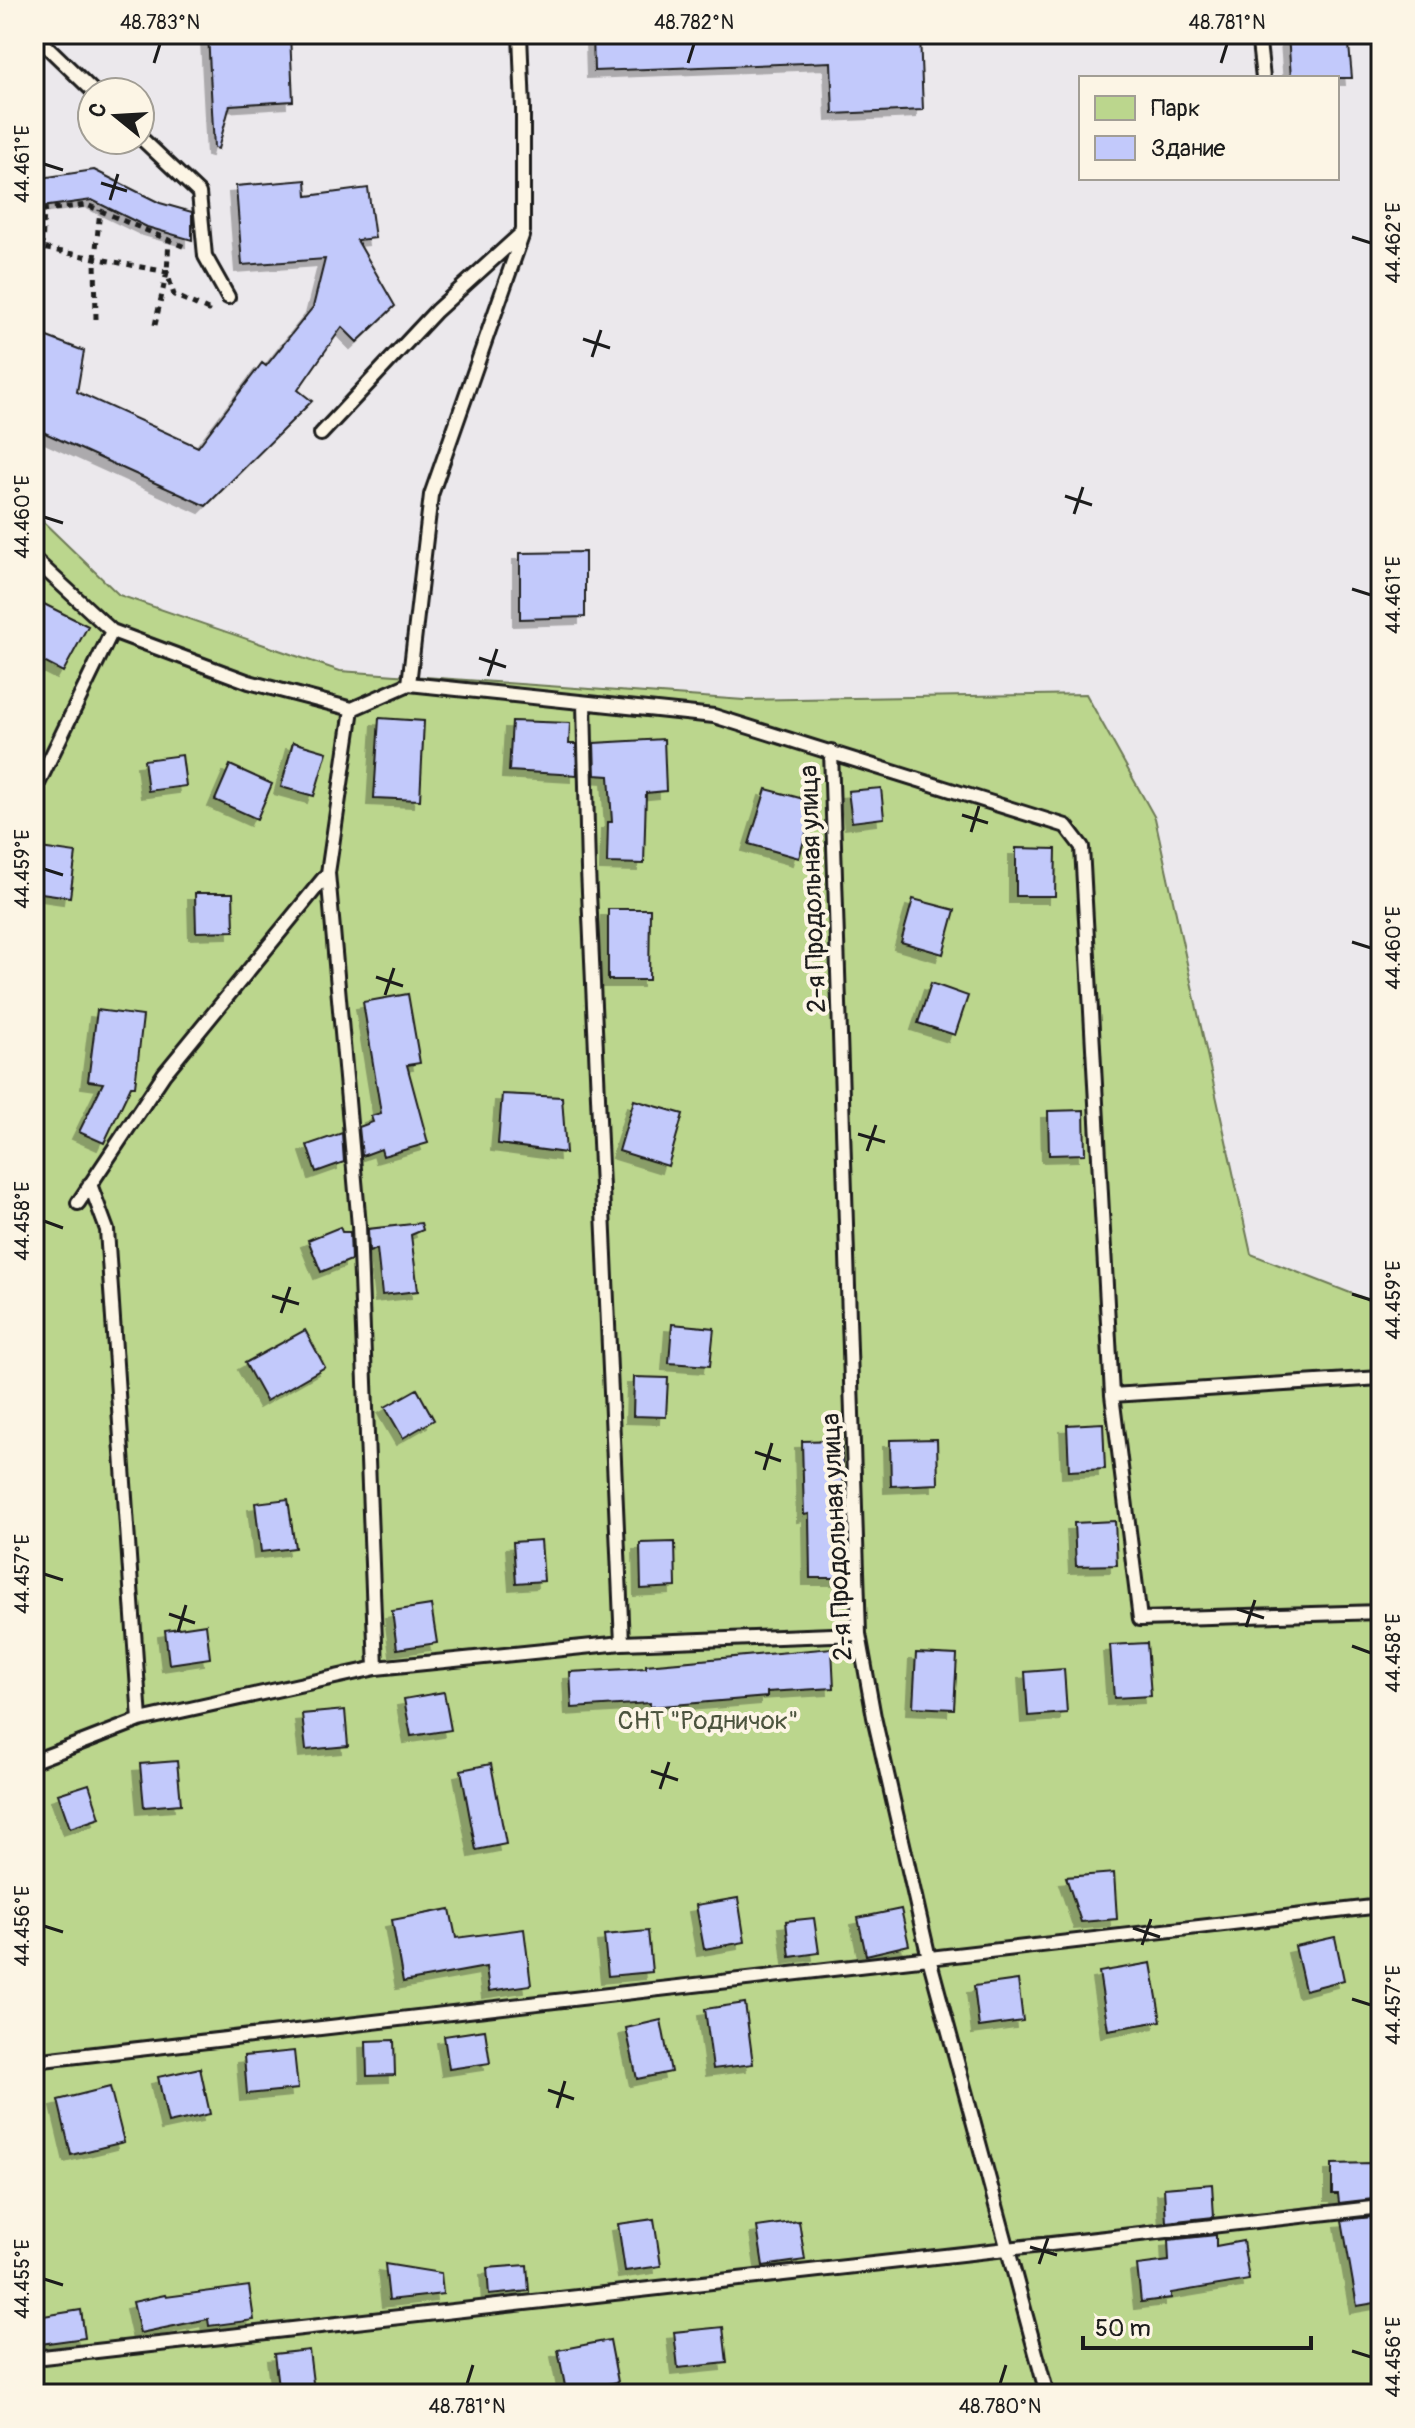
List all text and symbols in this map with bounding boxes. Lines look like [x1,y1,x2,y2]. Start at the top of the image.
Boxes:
text: 48.783°N [120,10,200,35]
text: 48.782°N [654,10,734,35]
text: 48.781°N [1189,10,1265,35]
north arrow [76,76,156,156]
legend [1079,76,1339,180]
text: Парк [1151,94,1200,123]
text: С [83,99,113,121]
text: 44.461°E [10,125,35,203]
text: Здание [1151,134,1226,163]
text: 44.462°E [1381,202,1406,284]
text: 44.460°E [10,475,35,559]
text: 44.461°E [1381,556,1406,634]
street label: 2-я Продольная улица [793,764,833,1014]
text: 44.459°E [10,829,35,909]
text: 44.460°E [1381,906,1406,990]
text: 44.458°E [10,1181,35,1261]
text: 44.459°E [1381,1260,1406,1340]
street label: 2-я Продольная улица [815,1412,859,1662]
text: 44.457°E [10,1534,35,1614]
text: 44.458°E [1381,1613,1406,1693]
park label: СНТ "Родничок" [617,1705,799,1737]
text: 44.456°E [10,1886,35,1966]
text: 44.457°E [1381,1965,1406,2045]
text: 44.455°E [10,2239,35,2319]
scale bar [1083,2300,1311,2350]
text: 50 m [1095,2314,1151,2343]
text: 44.456°E [1381,2317,1406,2397]
text: 48.781°N [429,2394,505,2419]
text: 48.780°N [959,2394,1041,2419]

